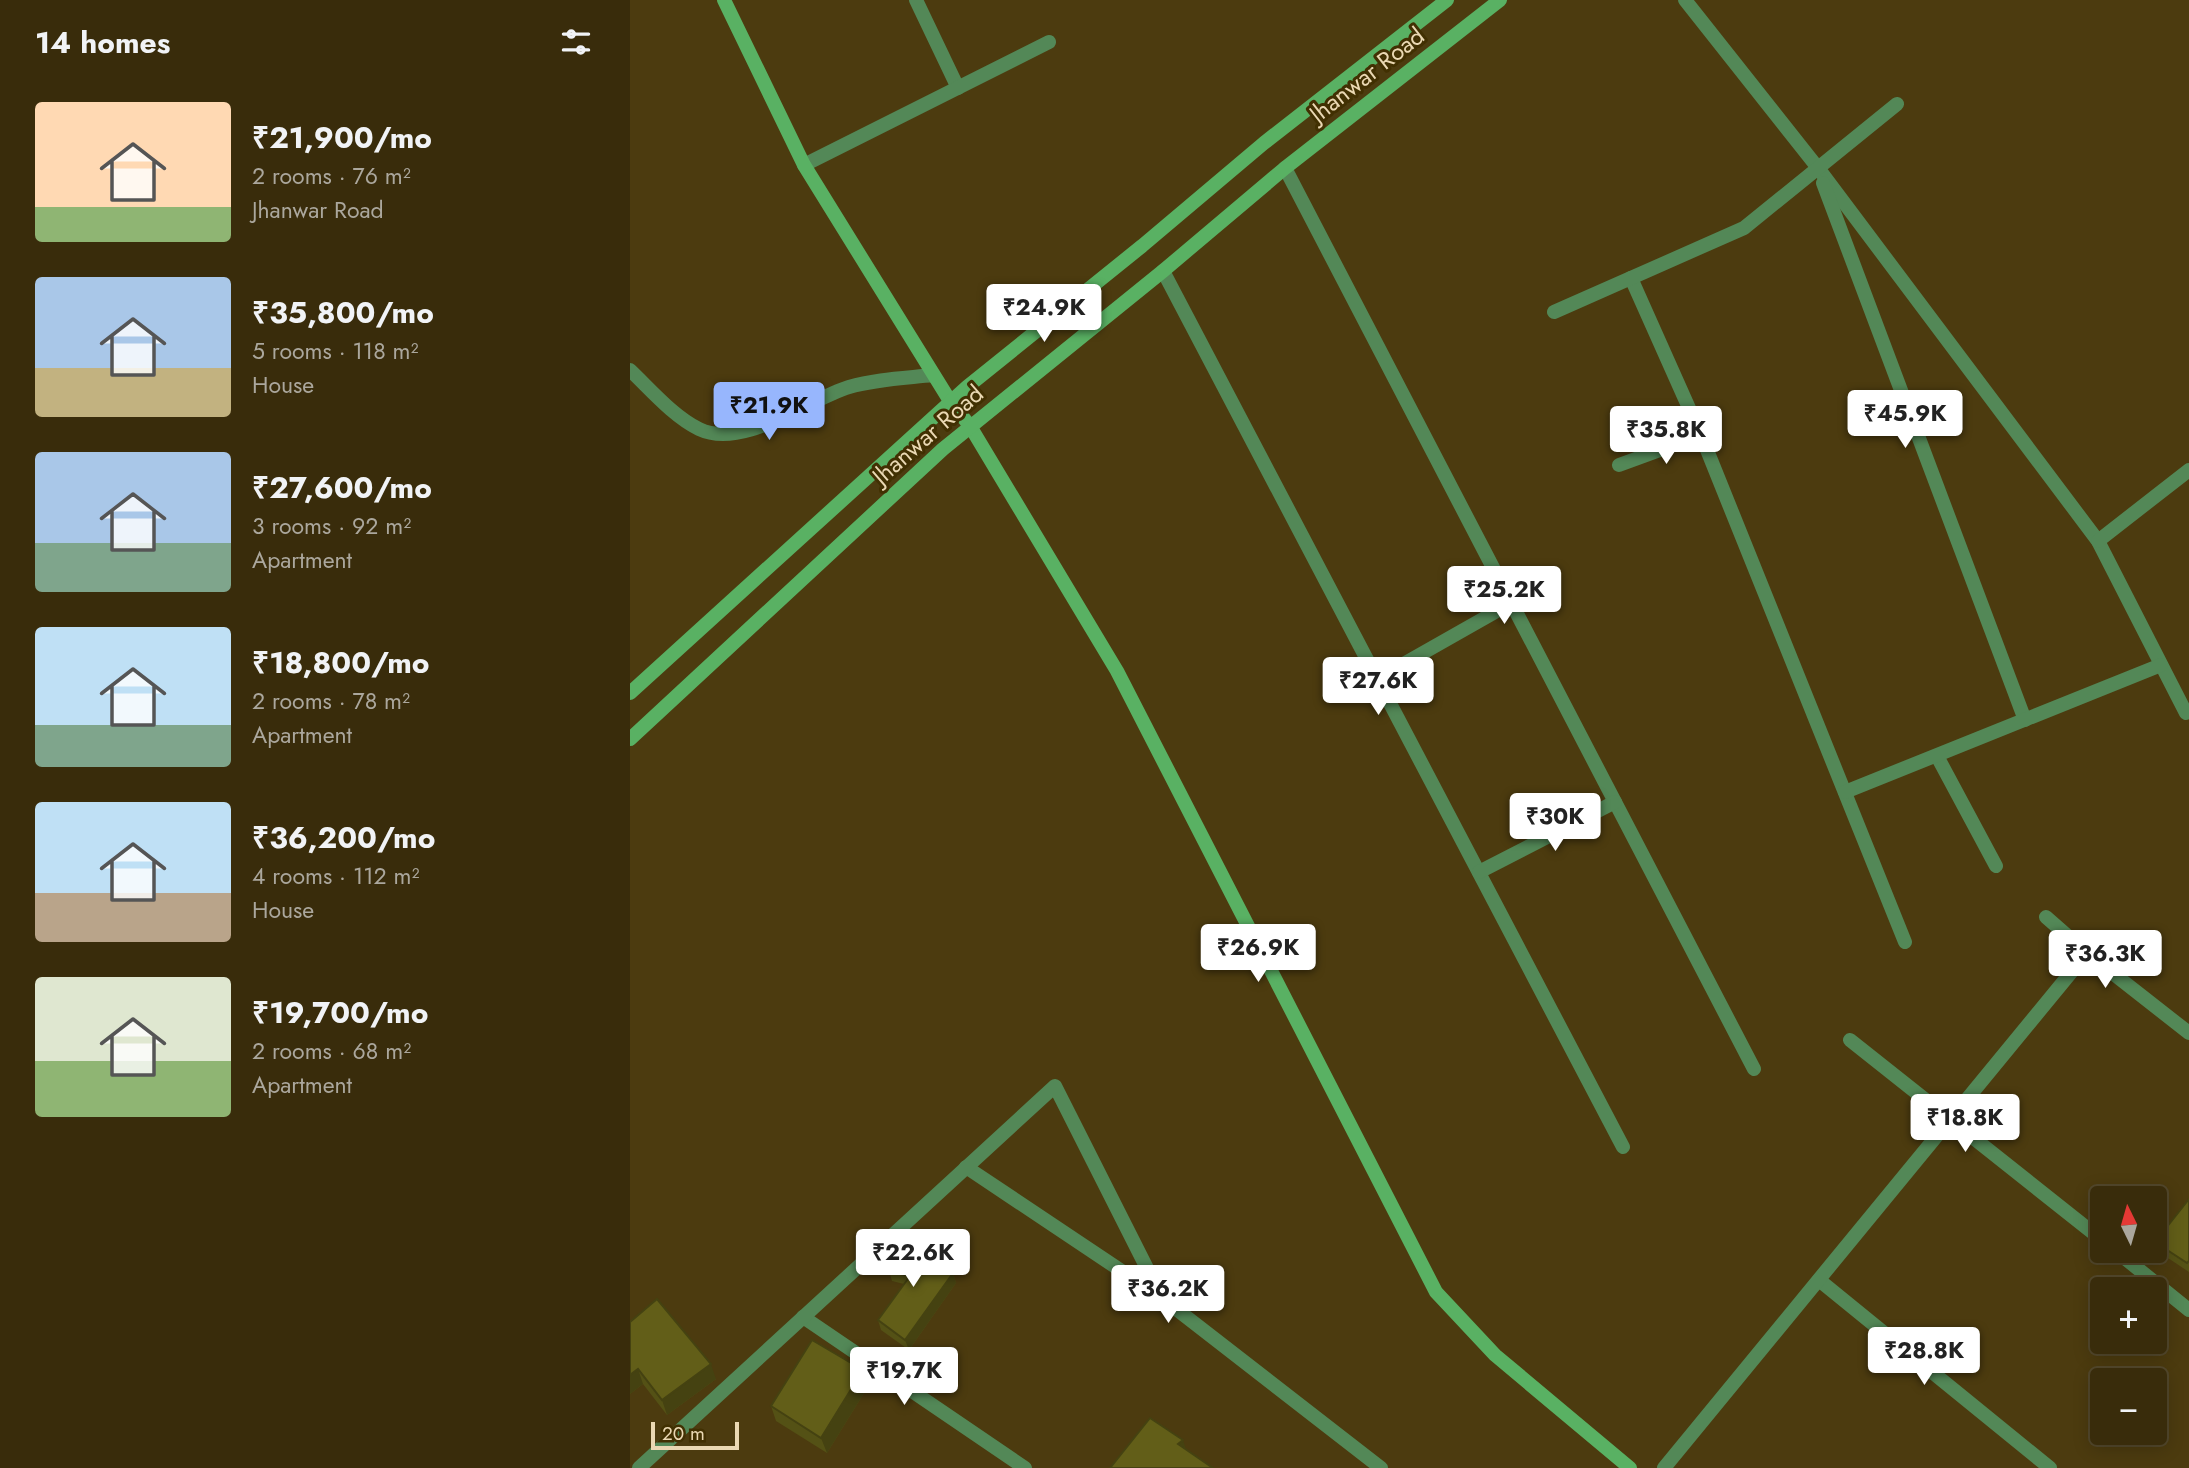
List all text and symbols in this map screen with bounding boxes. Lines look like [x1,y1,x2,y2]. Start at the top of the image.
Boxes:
street label: Jhanwar Road [1299,19,1432,133]
text: 14 homes [35,21,170,64]
icon: filters [557,23,595,61]
text: ₹21,900/mo [252,116,432,159]
icon: home [91,130,175,214]
text: 2 rooms · 76 m² [252,159,411,193]
text: Jhanwar Road [252,193,384,227]
pin: ₹24.9K [987,284,1101,344]
text: ₹24.9K [1002,290,1086,324]
text: ₹35,800/mo [252,291,434,334]
icon: home [91,305,175,389]
text: 5 rooms · 118 m² [252,334,419,368]
text: House [252,368,314,402]
street label: Jhanwar Road [862,376,991,495]
pin: ₹21.9K [712,382,826,442]
text: ₹21.9K [730,388,808,422]
pin: ₹45.9K [1848,391,1962,450]
text: ₹45.9K [1864,396,1946,430]
pin: ₹35.8K [1609,406,1723,466]
text: ₹35.8K [1626,412,1706,446]
text: ₹27,600/mo [252,466,432,509]
icon: home [91,480,175,564]
text: 3 rooms · 92 m² [252,509,411,543]
text: Apartment [252,543,352,577]
pin: ₹25.2K [1447,566,1561,626]
text: ₹25.2K [1463,572,1545,606]
text: ₹18,800/mo [252,641,429,684]
icon: home [91,655,175,739]
pin: ₹27.6K [1321,658,1435,717]
text: ₹27.6K [1339,663,1417,697]
text: 2 rooms · 78 m² [252,684,410,718]
text: Apartment [252,718,352,752]
pin: ₹30K [1514,794,1596,853]
text: ₹30K [1526,799,1584,833]
text: ₹36,200/mo [252,816,435,859]
icon: home [91,830,175,914]
text: 4 rooms · 112 m² [252,859,419,893]
text: House [252,893,314,927]
pin: ₹26.9K [1201,925,1315,984]
text: ₹26.9K [1217,930,1299,964]
pin: ₹36.3K [2048,930,2162,990]
text: ₹36.3K [2065,936,2145,970]
text: ₹19,700/mo [252,991,428,1034]
icon: home [91,1005,175,1089]
text: 2 rooms · 68 m² [252,1034,411,1068]
text: Apartment [252,1068,352,1102]
pin: ₹18.8K [1908,1094,2022,1154]
text: ₹18.8K [1927,1100,2003,1134]
north arrow [2090,1186,2166,1264]
map controls [2090,1186,2167,1445]
pin: ₹22.6K [856,1230,970,1289]
text: ₹22.6K [872,1235,954,1269]
pin: ₹36.2K [1111,1266,1225,1325]
text: ₹36.2K [1127,1271,1209,1305]
button: + [2090,1277,2167,1354]
pin: ₹28.8K [1867,1328,1981,1387]
text: ₹28.8K [1884,1333,1964,1367]
pin: ₹19.7K [847,1348,961,1407]
text: ₹19.7K [866,1353,942,1387]
button: − [2090,1368,2167,1445]
scale bar [651,1419,738,1451]
text: 20 m [662,1420,705,1447]

